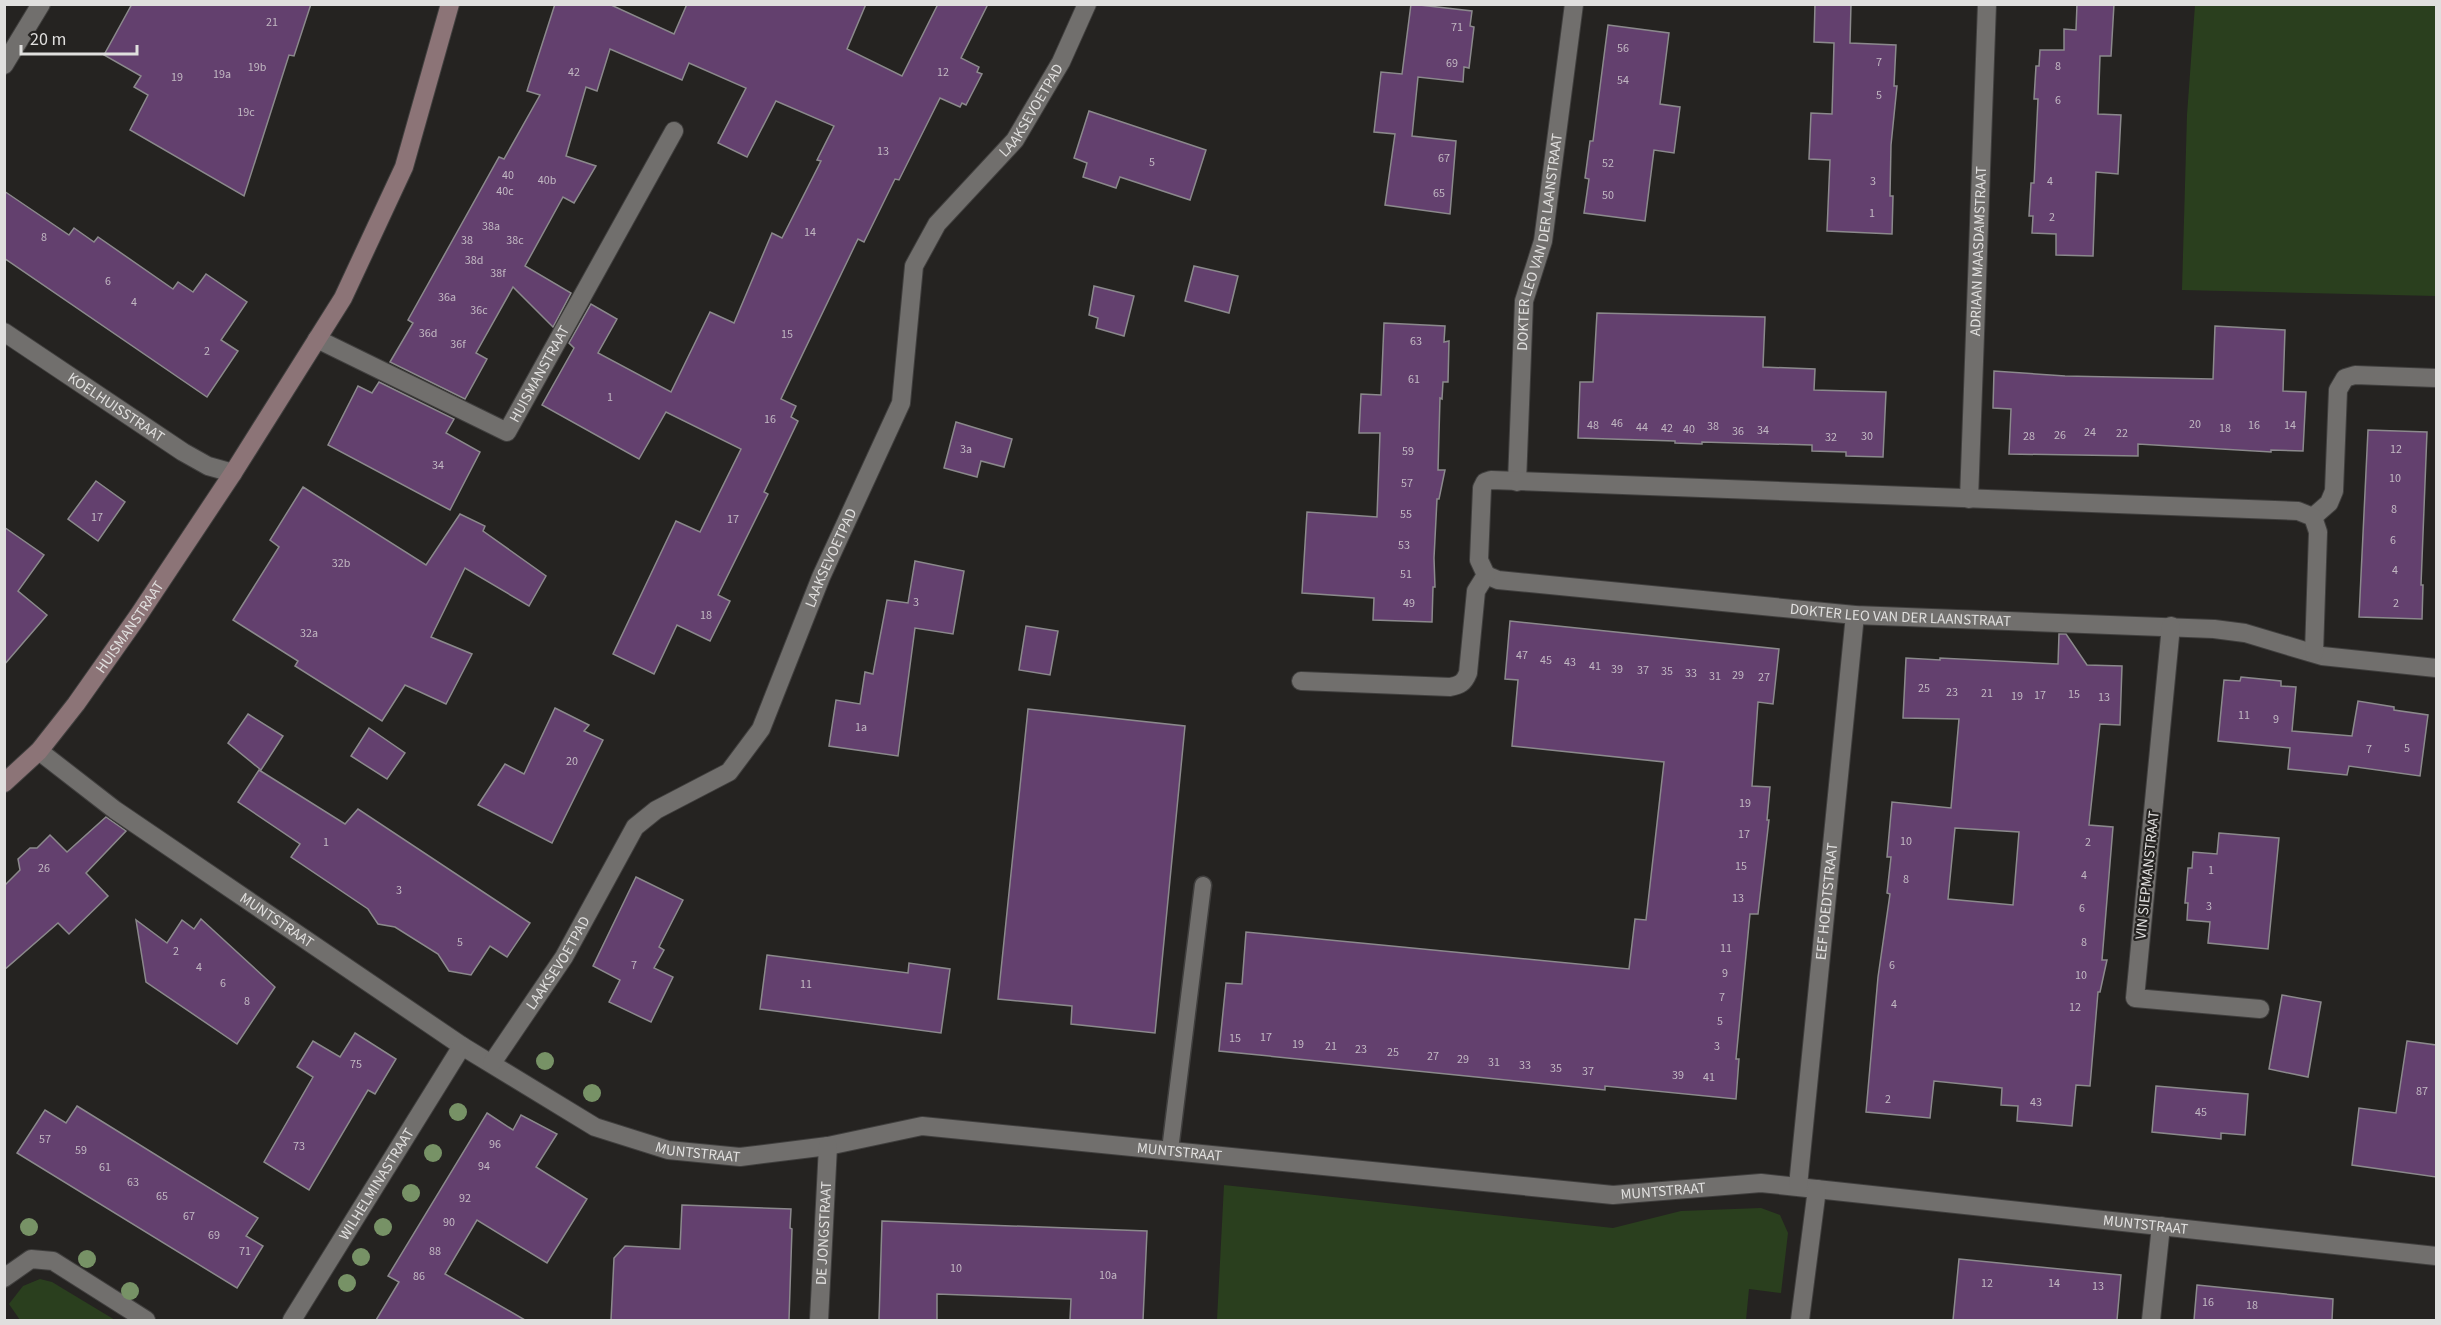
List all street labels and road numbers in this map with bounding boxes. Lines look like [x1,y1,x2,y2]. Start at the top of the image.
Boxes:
street label: LAAKSEVOETPAD [994,60,1069,162]
street label: DOKTER LEO VAN DER LAANSTRAAT [1512,132,1568,351]
street label: ADRIAAN MAASDAMSTRAAT [1965,166,1992,336]
street label: HUISMANSTRAAT [504,322,575,426]
street label: KOELHUISSTRAAT [63,368,168,448]
street label: LAAKSEVOETPAD [800,505,862,611]
street label: HUISMANSTRAAT [91,577,169,678]
street label: DOKTER LEO VAN DER LAANSTRAAT [1789,599,2011,632]
street label: VIN SIEPMANSTRAAT [2130,810,2165,940]
street label: EEF HOEDTSTRAAT [1811,842,1843,961]
street label: MUNTSTRAAT [235,888,318,953]
street label: LAAKSEVOETPAD [521,913,595,1014]
street label: WILHELMINASTRAAT [334,1124,420,1244]
street label: MUNTSTRAAT [652,1137,741,1168]
street label: MUNTSTRAAT [1136,1138,1223,1167]
street label: MUNTSTRAAT [1620,1178,1707,1205]
street label: DE JONGSTRAAT [811,1181,837,1286]
street label: MUNTSTRAAT [2102,1210,2189,1240]

